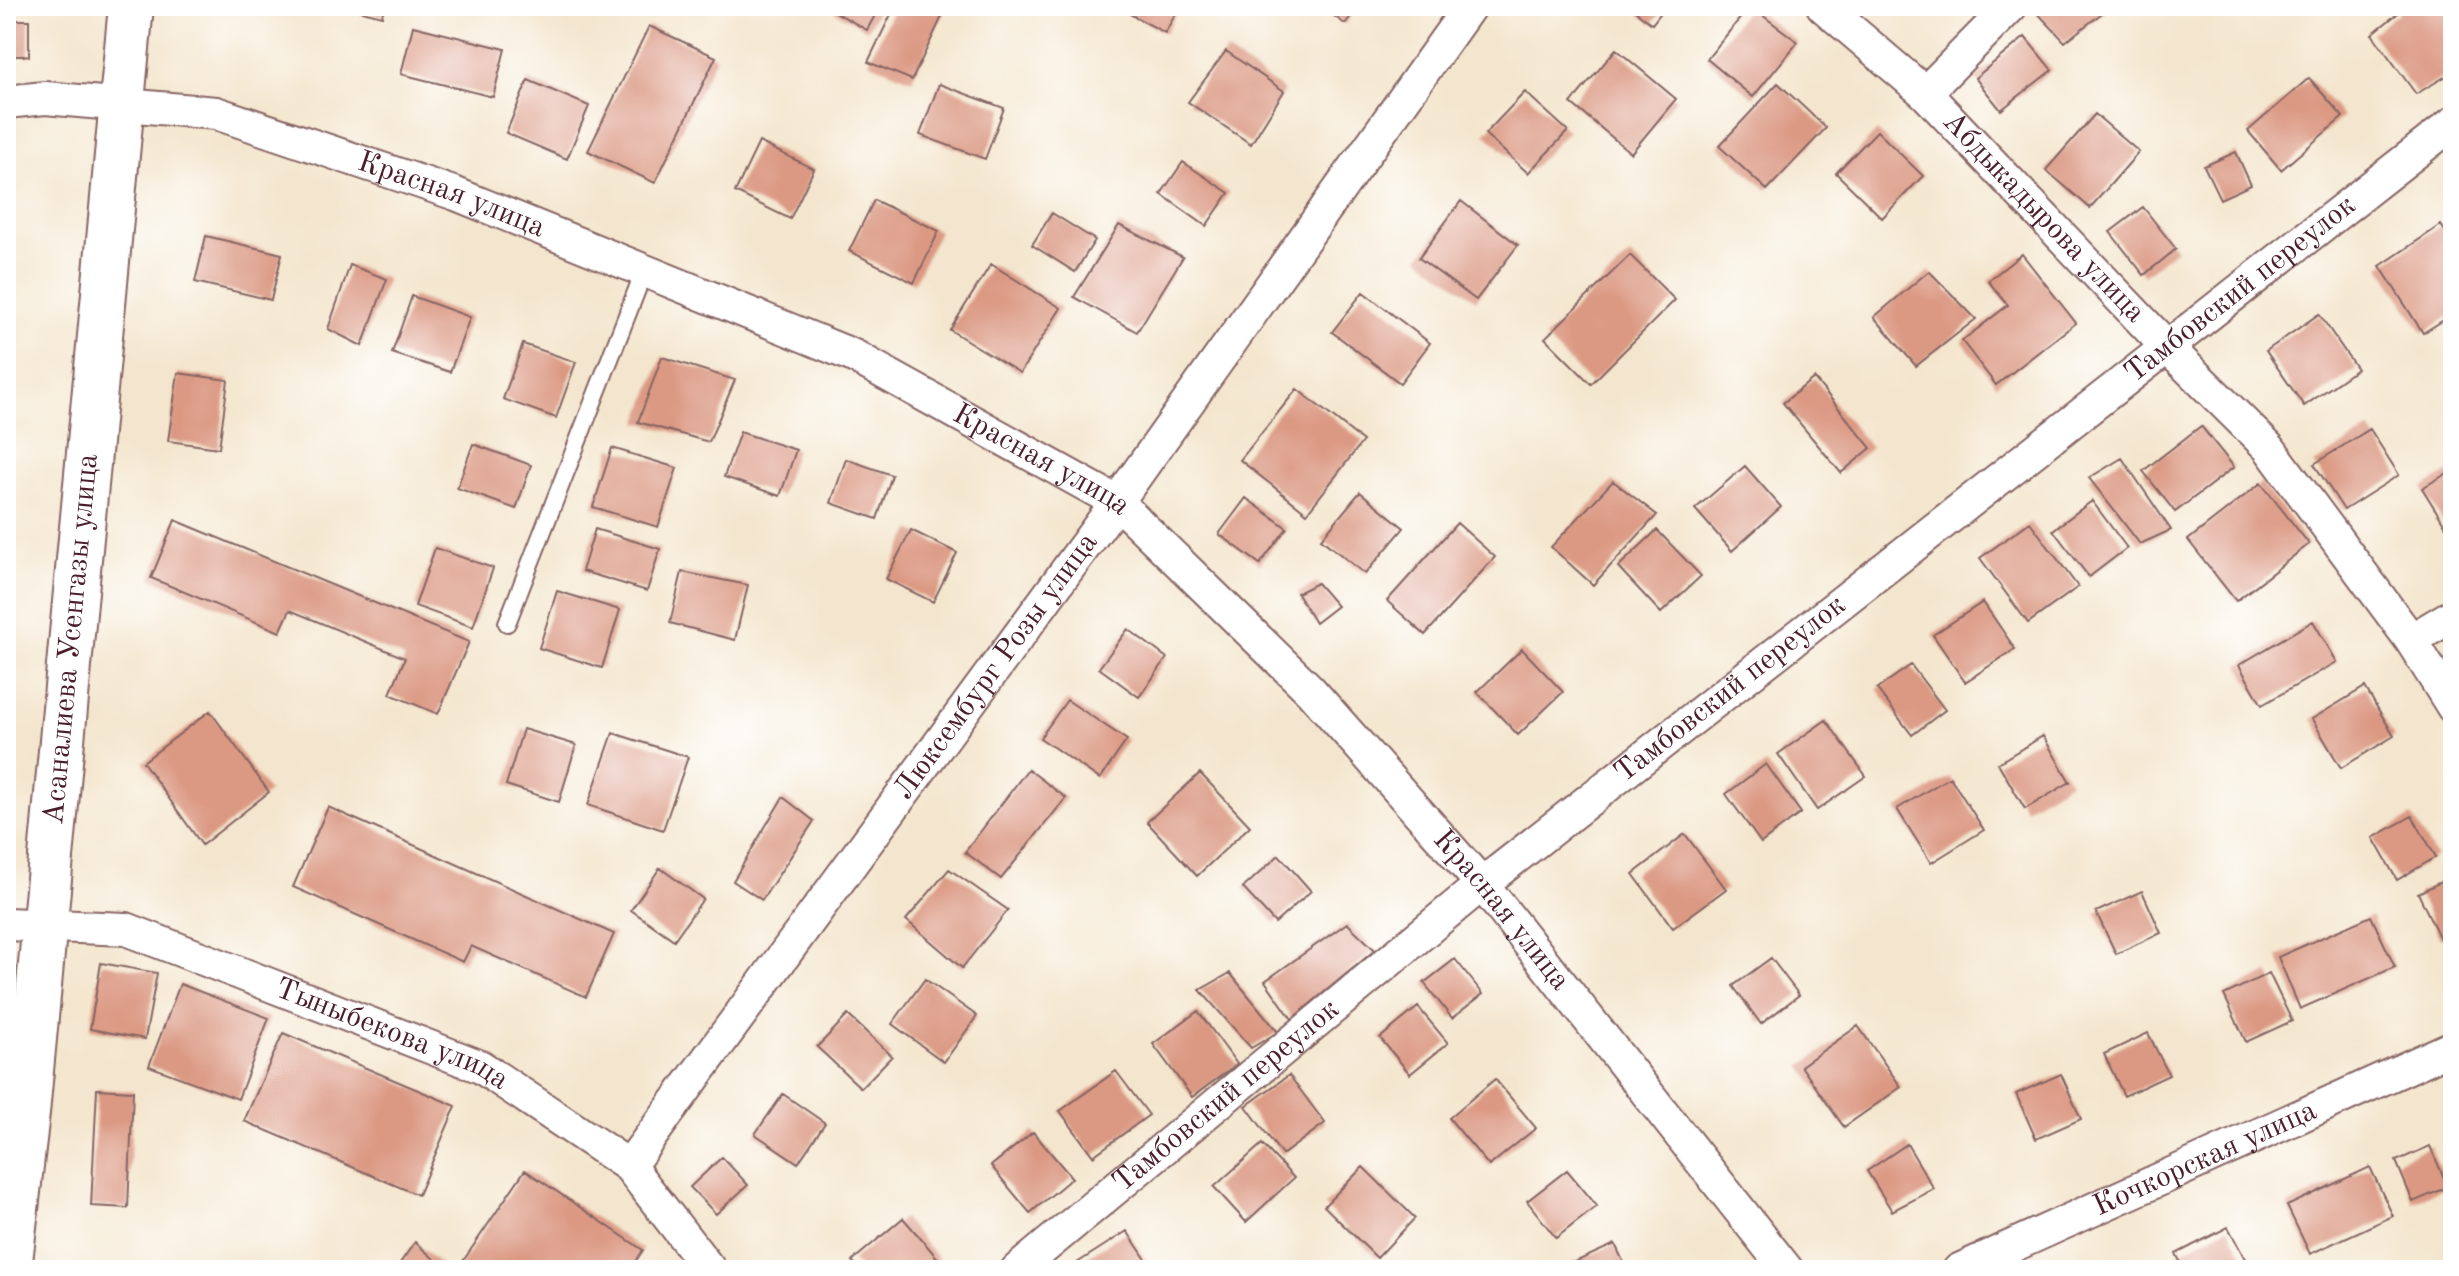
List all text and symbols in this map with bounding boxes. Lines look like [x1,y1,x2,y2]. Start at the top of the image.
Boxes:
street label: Абдыкадырова улица [1937,106,2151,329]
street label: Красная улица [354,147,549,244]
street label: Тамбовский переулок [2119,190,2361,389]
street label: Красная улица [948,399,1136,521]
street label: Асаналиева Усенгазы улица [39,452,104,826]
street label: Люксембург Розы улица [889,528,1104,805]
street label: Тамбовский переулок [1609,590,1851,789]
street label: Красная улица [1427,825,1575,996]
street label: Тыныбекова улица [271,973,514,1096]
street label: Тамбовский переулок [1107,994,1345,1198]
street label: Кочкорская улица [2089,1096,2321,1222]

